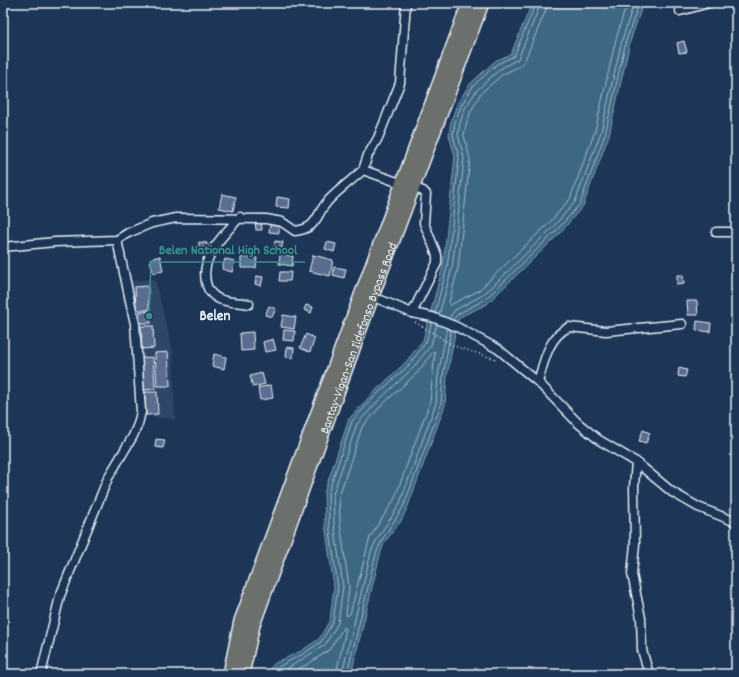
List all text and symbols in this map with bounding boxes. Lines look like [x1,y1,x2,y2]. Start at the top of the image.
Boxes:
callout: Belen National High School [151,236,305,262]
street label: Bantay-Vigan-San Ildefonso Bypass Road [316,240,403,437]
text: Belen National High School [159,241,298,261]
district label: Belen [200,306,230,328]

